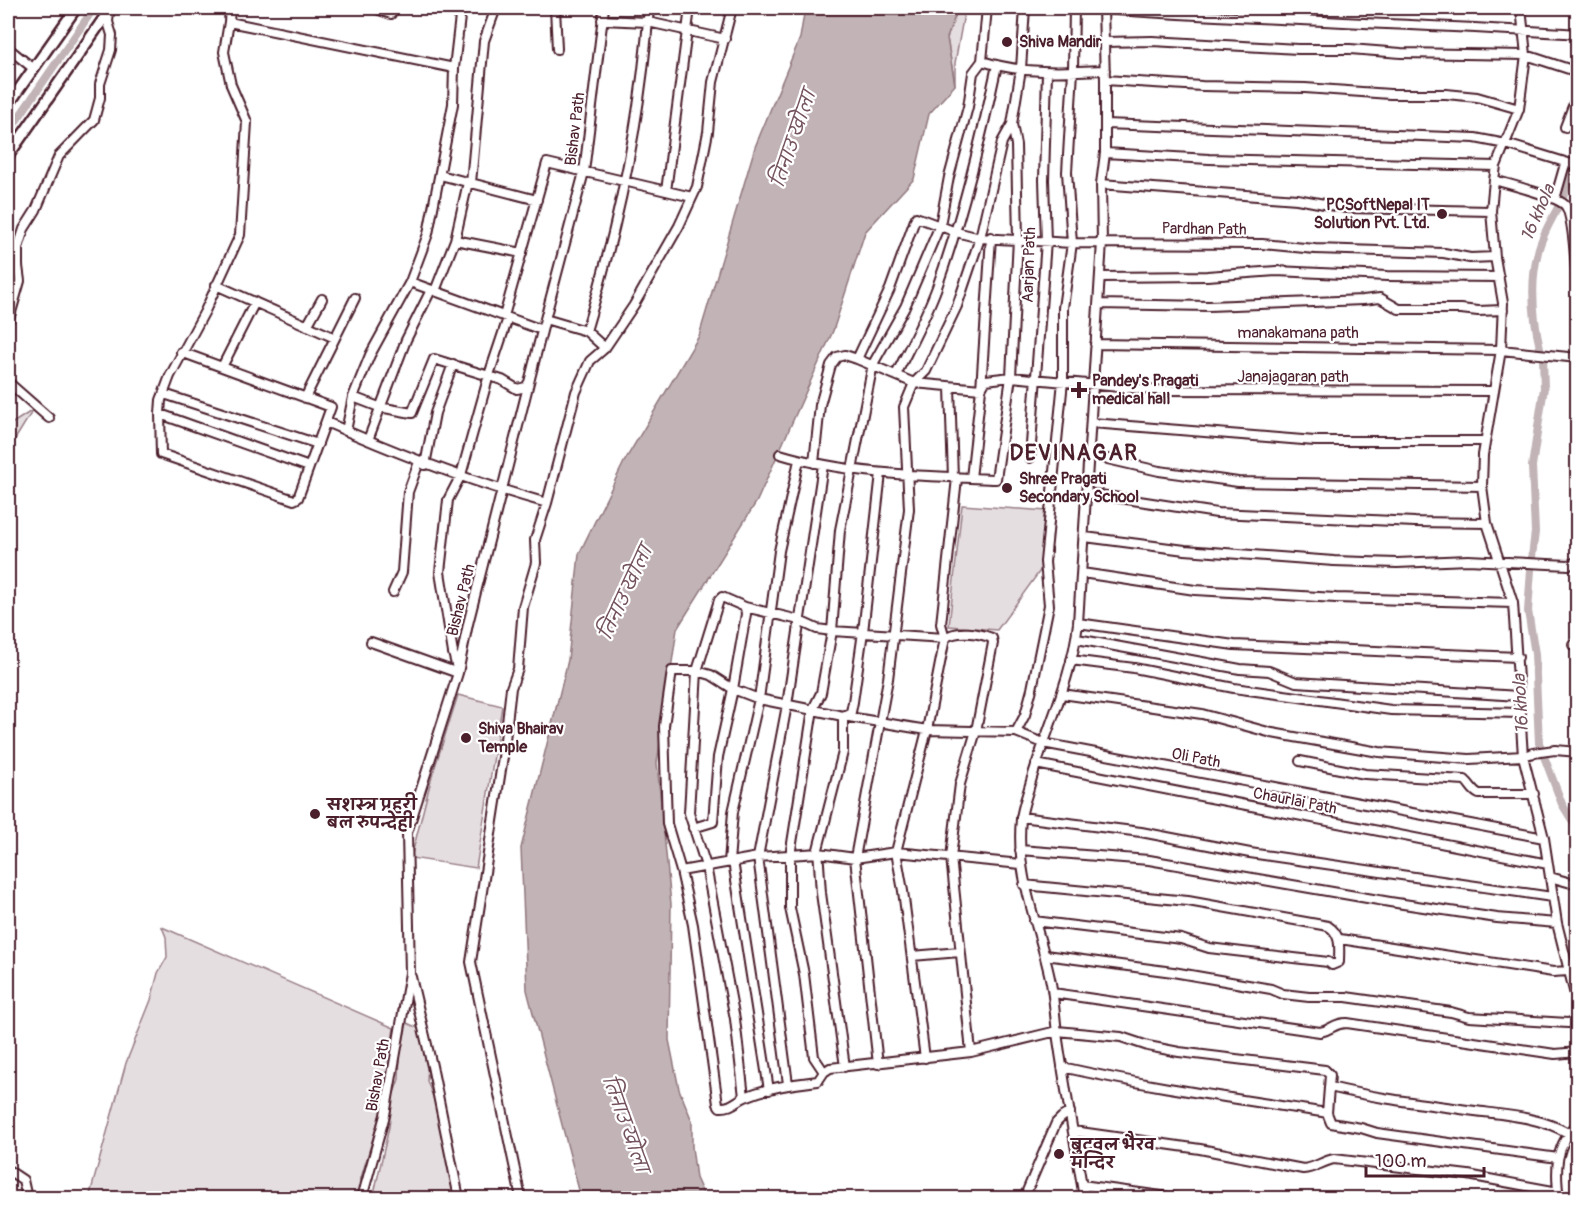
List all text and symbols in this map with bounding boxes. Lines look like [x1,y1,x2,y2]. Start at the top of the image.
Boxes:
place label: Shiva Mandir [1019,32,1102,52]
marker: Shiva Mandir [1000,35,1014,49]
water label: तिनाउ खोला [763,82,823,190]
street label: Bishav Path [561,91,589,167]
water label: 16 khola [1515,180,1561,245]
place label: PCSoftNepal IT Solution Pvt. Ltd. [1314,195,1430,233]
marker: PCSoftNepal IT Solution Pvt. Ltd. [1435,207,1449,221]
street label: Pardhan Path [1161,218,1247,240]
street label: Aarjan Path [1018,227,1040,303]
street label: manakamana path [1237,323,1359,343]
street label: Janajagaran path [1237,367,1349,387]
place label: Pandey's Pragati medical hall [1092,371,1199,409]
marker: Pandey's Pragati medical hall [1070,381,1088,399]
district label: DEVINAGAR [1010,439,1138,467]
place label: Shree Pragati Secondary School [1019,469,1139,507]
marker: Shree Pragati Secondary School [1000,481,1014,495]
water label: तिनाउ खोला [591,536,660,644]
street label: Bishav Path [442,562,480,638]
water label: 16 khola [1508,672,1534,734]
place label: Shiva Bhairav Temple [477,719,564,757]
marker: Shiva Bhairav Temple [459,731,473,745]
street label: Oli Path [1170,743,1222,773]
street label: Chaurlai Path [1251,783,1339,819]
place label: सशस्त्र प्रहरी बल रुपन्देही [325,792,418,833]
marker: सशस्त्र प्रहरी बल रुपन्देही [308,807,322,821]
street label: Bishav Path [362,1037,394,1113]
water label: तिनाउ खोला [597,1071,658,1180]
place label: बुटवल भैरव मन्दिर [1069,1130,1156,1173]
scale bar [1366,1140,1484,1178]
marker: बुटवल भैरव मन्दिर [1052,1147,1066,1161]
text: 100 m [1375,1150,1427,1173]

